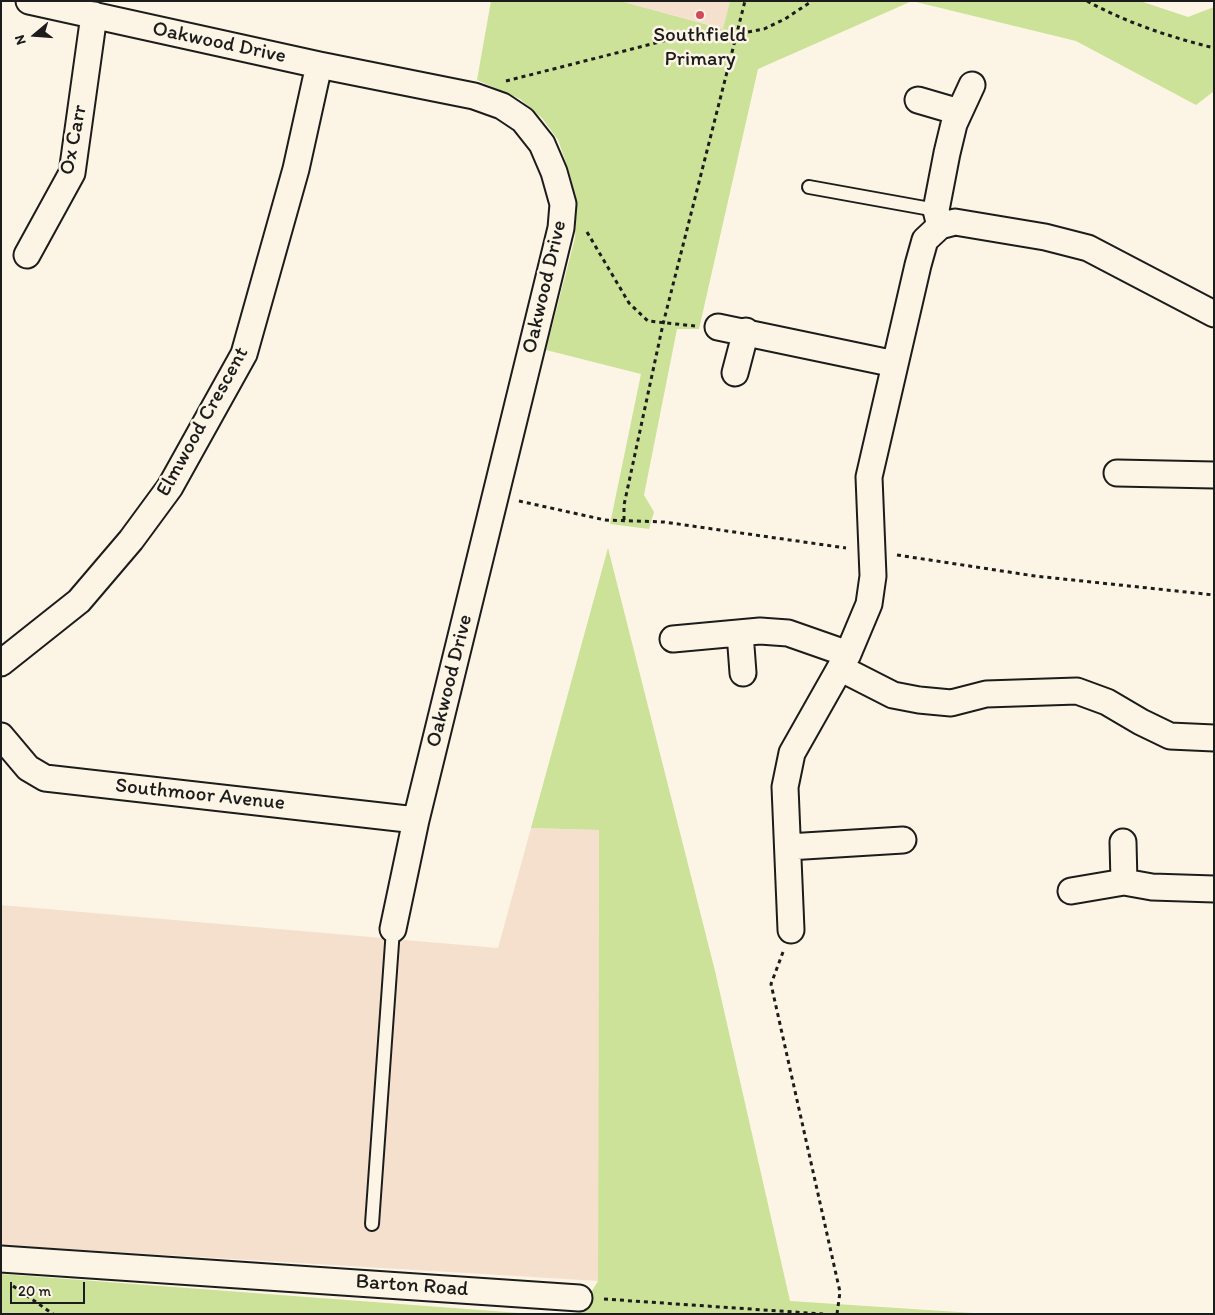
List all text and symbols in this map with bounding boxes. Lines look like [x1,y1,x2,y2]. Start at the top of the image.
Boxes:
marker: Southfield Primary [694,9,706,21]
north arrow [10,10,60,60]
street label: Oakwood Drive [150,17,288,69]
place label: Southfield Primary [653,23,747,73]
text: N [11,33,30,47]
street label: Ox Carr [55,103,93,177]
street label: Oakwood Drive [517,218,573,356]
street label: Elmwood Crescent [151,343,255,501]
street label: Oakwood Drive [421,612,479,750]
street label: Southmoor Avenue [114,774,286,816]
street label: Barton Road [355,1269,469,1303]
scale bar [12,1272,88,1304]
text: 20 m [18,1282,51,1300]

